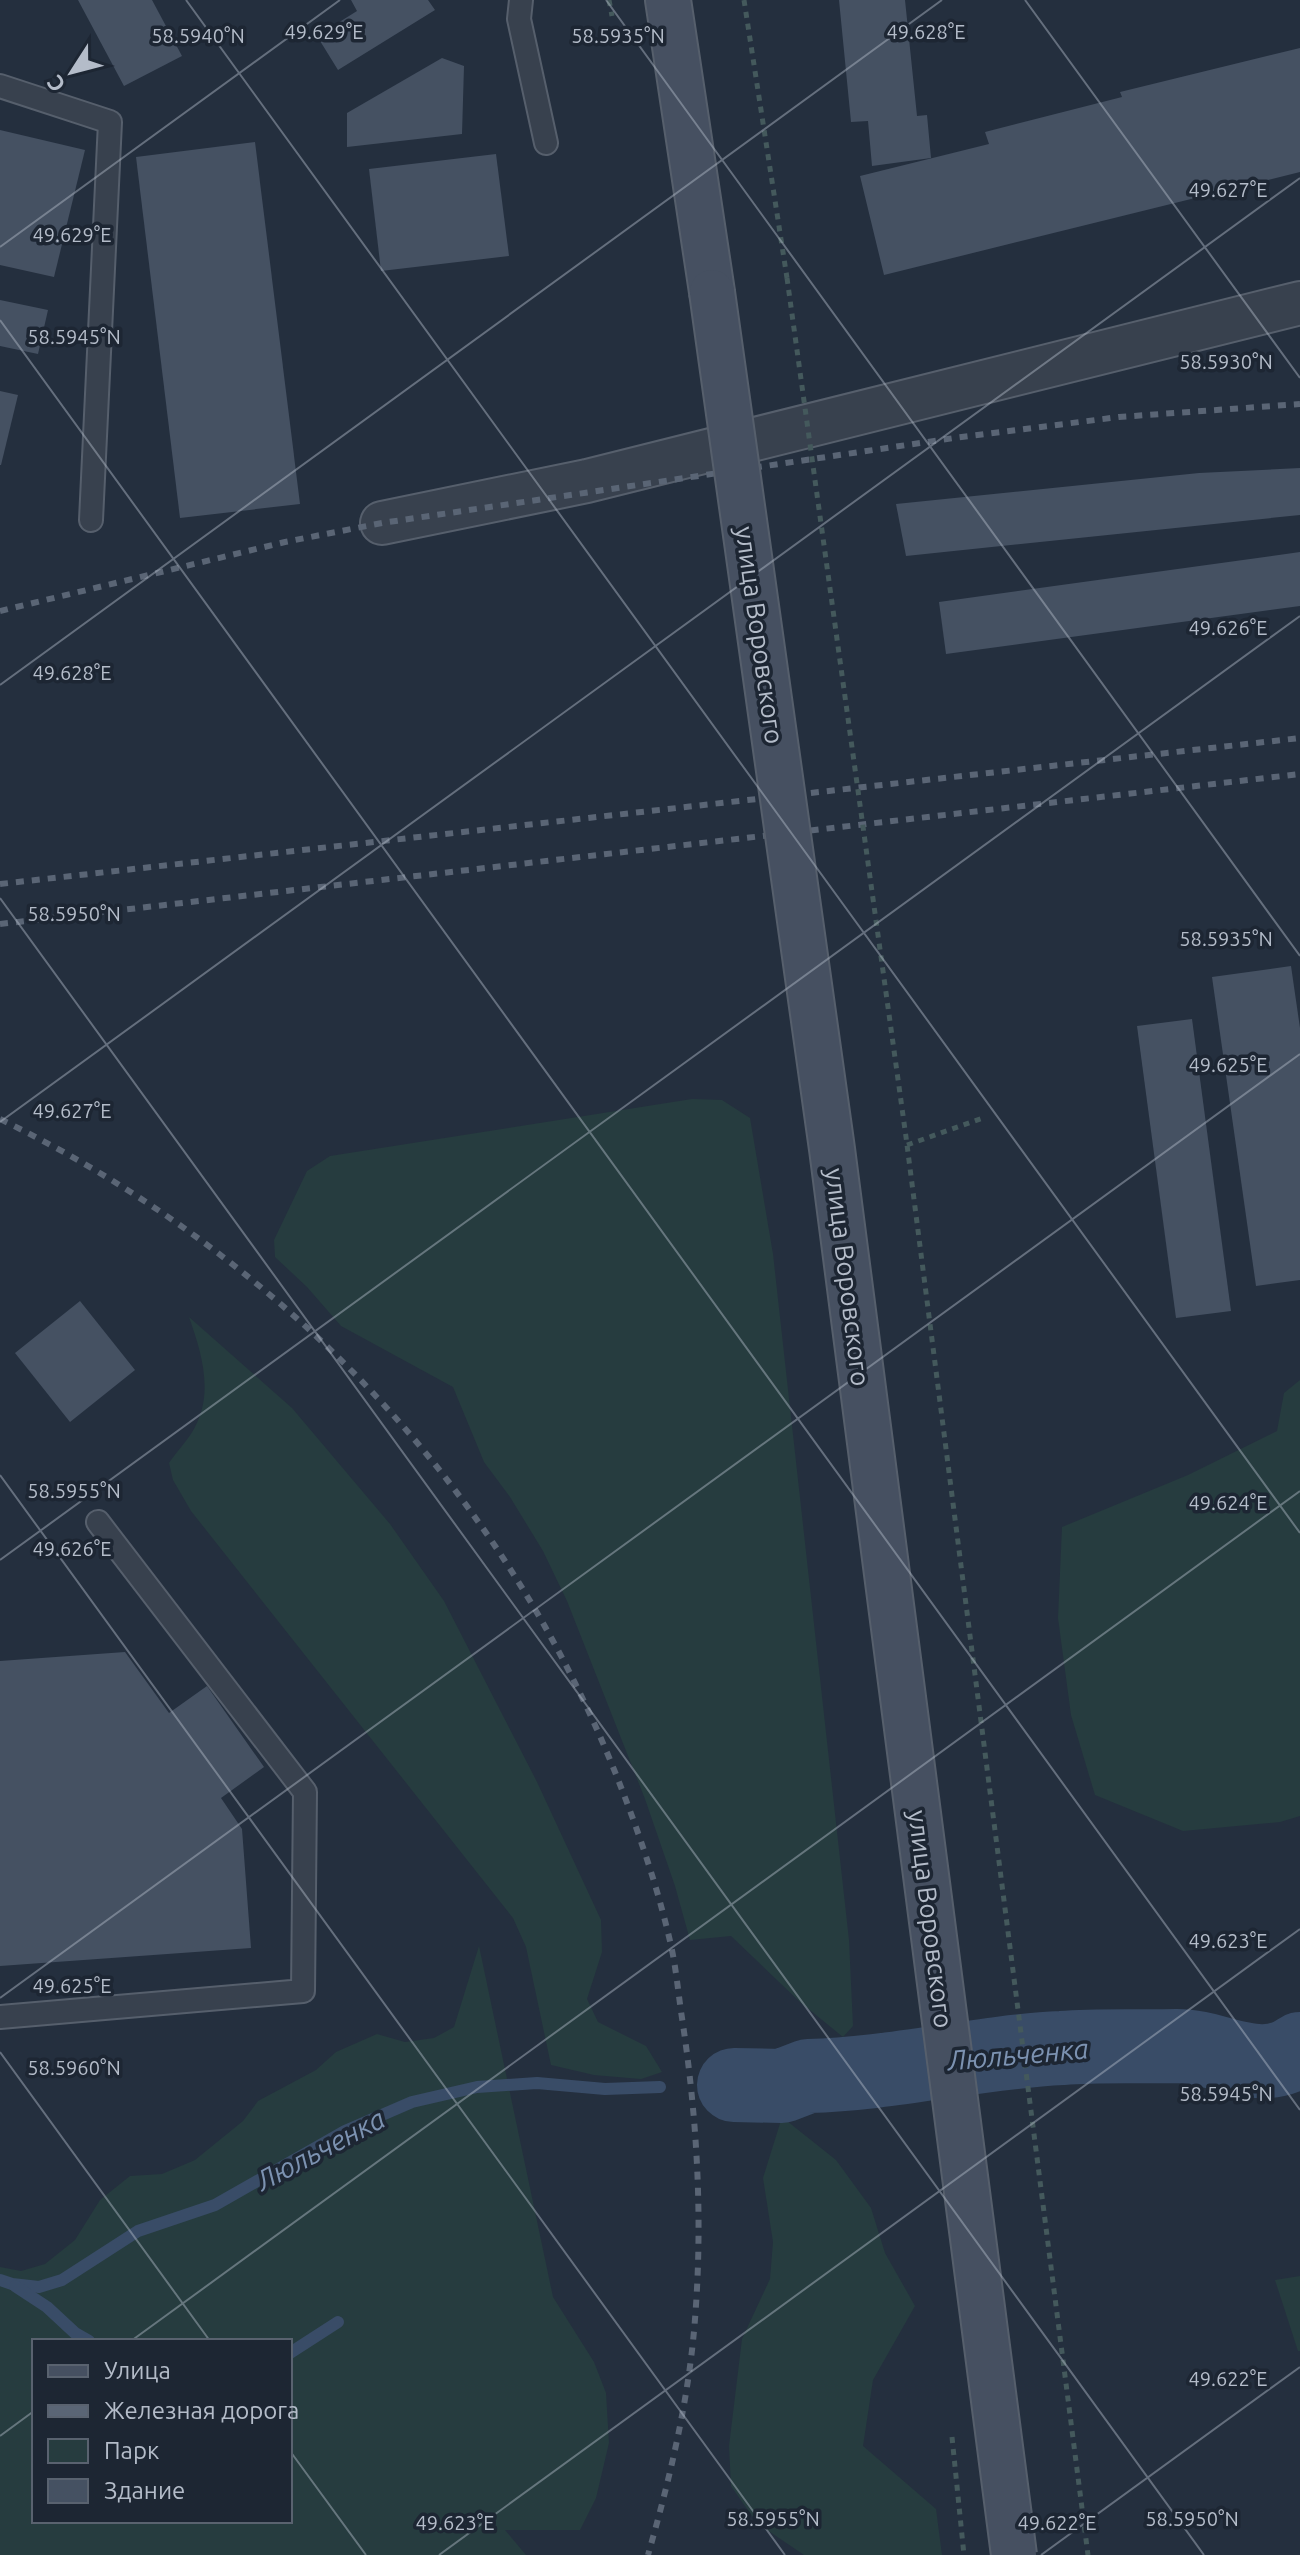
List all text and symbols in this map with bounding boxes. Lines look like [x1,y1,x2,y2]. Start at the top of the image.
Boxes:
text: 49.629°E [285,20,364,43]
text: 49.628°E [887,20,966,43]
text: 58.5940°N [151,24,245,47]
text: 58.5935°N [571,24,665,47]
north arrow [32,32,112,112]
text: С [41,71,70,97]
text: 49.627°E [1189,178,1268,201]
text: 49.629°E [33,223,112,246]
text: 58.5945°N [27,325,121,348]
text: 58.5930°N [1179,350,1273,373]
street label: улица Воровского [730,524,790,746]
text: 49.626°E [1189,616,1268,639]
text: 49.628°E [33,661,112,684]
text: 58.5950°N [27,902,121,925]
text: 58.5935°N [1179,927,1273,950]
text: 49.625°E [1189,1053,1268,1076]
text: 49.627°E [33,1099,112,1122]
street label: улица Воровского [820,1166,876,1388]
text: 58.5955°N [27,1479,121,1502]
text: 49.624°E [1189,1491,1268,1514]
text: 49.626°E [33,1537,112,1560]
street label: улица Воровского [903,1808,959,2030]
text: 49.623°E [1189,1929,1268,1952]
text: 49.625°E [33,1974,112,1997]
water label: Люльченка [944,2032,1090,2076]
text: 58.5960°N [27,2056,121,2079]
text: 58.5945°N [1179,2082,1273,2105]
water label: Люльченка [249,2102,390,2197]
legend [32,2339,292,2523]
text: Улица [104,2357,171,2384]
text: 49.622°E [1189,2367,1268,2390]
text: Железная дорога [104,2397,299,2424]
text: Парк [104,2437,159,2464]
text: Здание [104,2477,185,2504]
text: 58.5955°N [726,2507,820,2530]
text: 58.5950°N [1145,2507,1239,2530]
text: 49.623°E [416,2511,495,2534]
text: 49.622°E [1018,2511,1097,2534]

